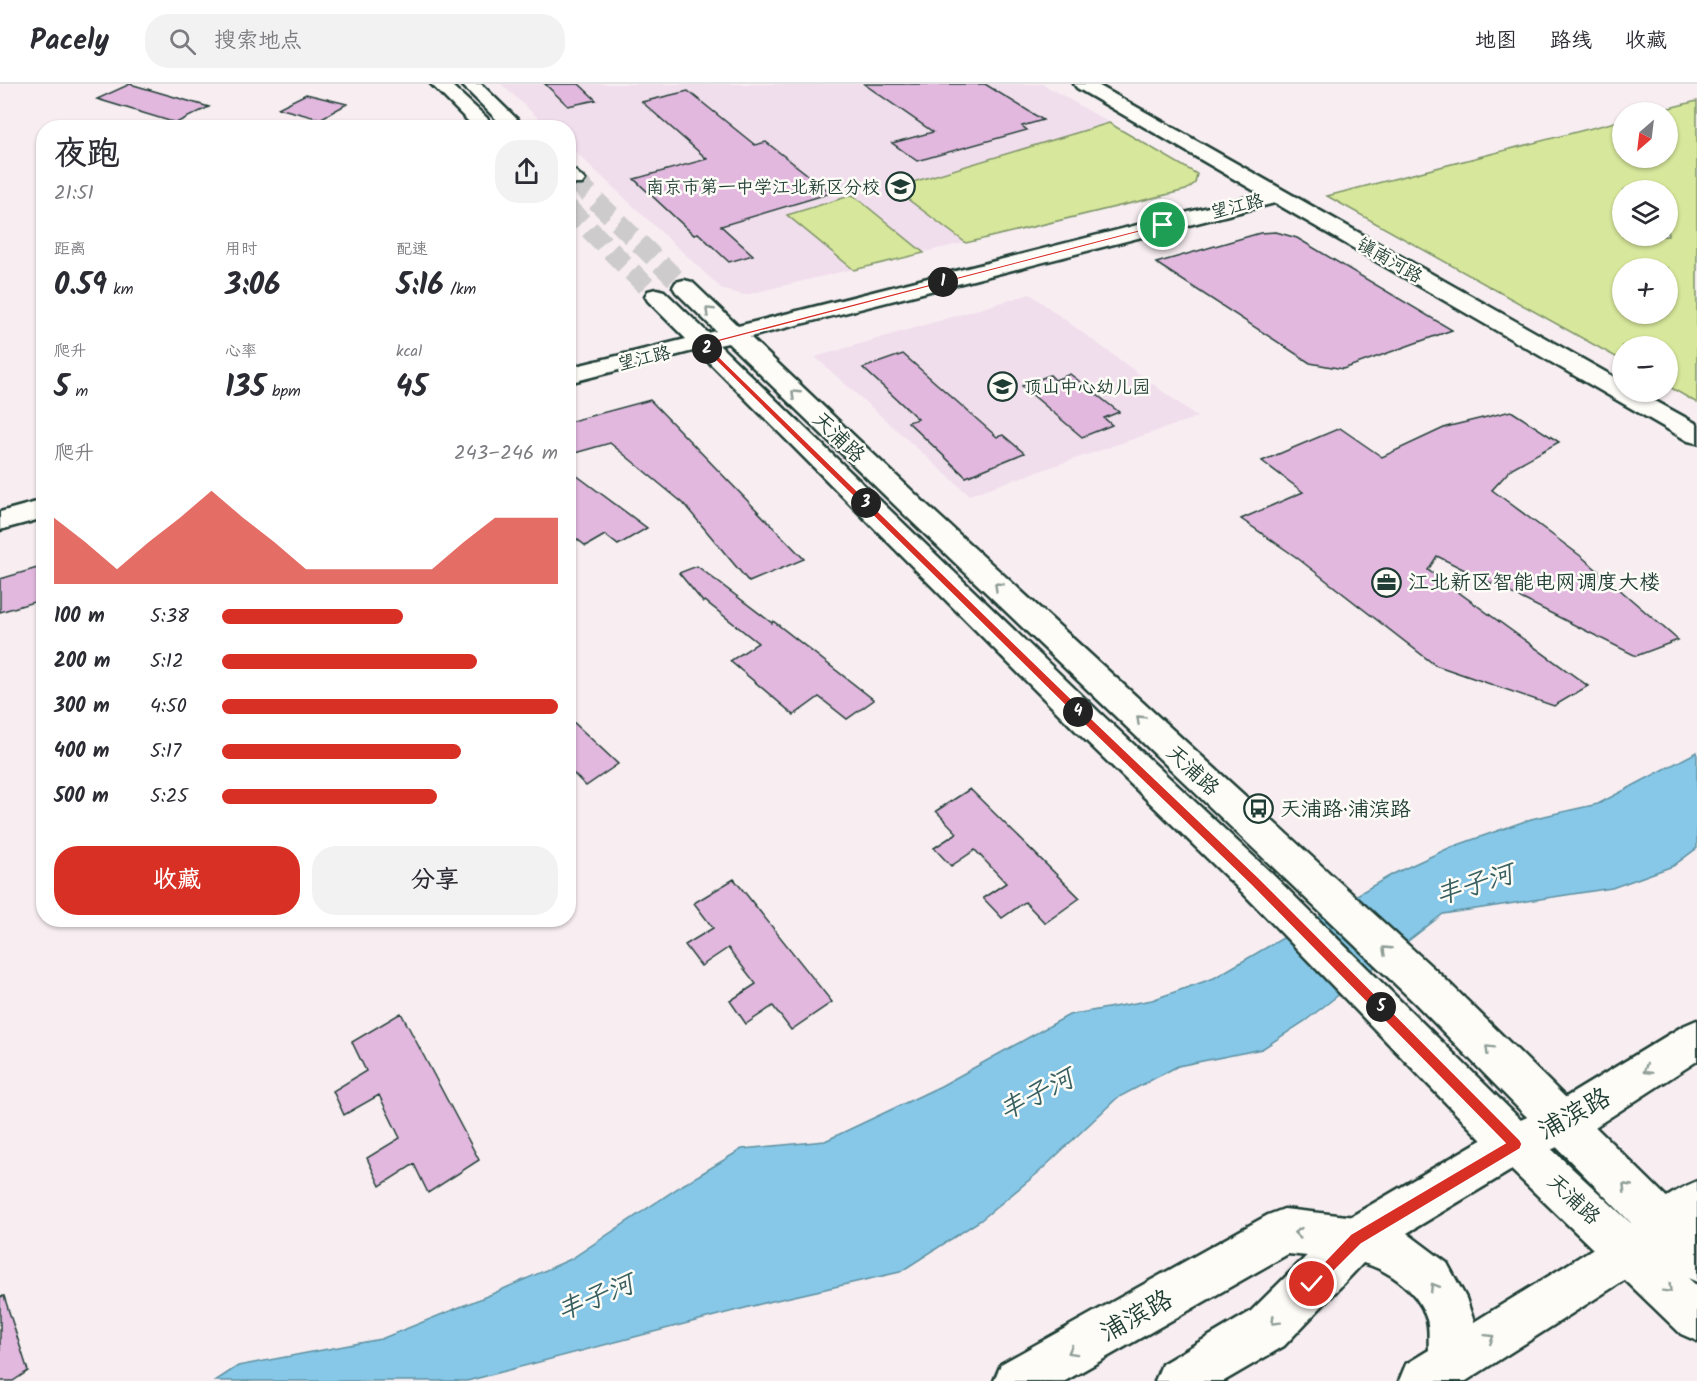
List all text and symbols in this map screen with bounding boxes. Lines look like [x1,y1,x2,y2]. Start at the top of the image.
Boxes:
search box [145,14,565,68]
text: Pacely [30,19,109,64]
text: 搜索地点 [214,24,302,59]
icon: search [166,25,199,58]
text: 地图 [1475,25,1517,58]
text: 路线 [1550,25,1592,58]
text: 收藏 [1625,25,1667,58]
north arrow [1612,102,1678,168]
map controls [1612,102,1678,402]
text: 夜跑 [54,129,120,182]
button: share [495,140,558,203]
school or university icon: 南京市第一中学江北新区分校 [885,171,917,203]
place label: 南京市第一中学江北新区分校 [646,174,880,203]
text: 21:51 [54,178,94,210]
button: layers [1612,180,1678,246]
street label: 望江路 [1208,187,1267,228]
pin [1137,199,1188,250]
icon: arrive [1146,208,1179,241]
street label: 镇南河路 [1351,231,1428,292]
text: 距离 [54,237,86,262]
text: 用时 [225,237,257,262]
text: 配速 [396,237,428,262]
button: + [1612,258,1678,324]
text: 0.59 [54,262,107,310]
text: 3:06 [225,262,280,310]
text: 5:16 [396,262,444,310]
pin: 1 [928,267,958,297]
text: 1 [941,269,945,294]
text: km [107,277,134,302]
text: /km [444,277,476,302]
one-way arrow [705,308,716,319]
pin: 2 [692,334,722,364]
text: 2 [702,336,712,361]
button: − [1612,336,1678,402]
text: 爬升 [54,339,86,364]
text: 心率 [225,339,257,364]
text: kcal [396,339,422,364]
street label: 望江路 [615,339,674,380]
text: 5 [54,364,69,412]
text: 135 [225,364,266,412]
text: 45 [396,364,428,412]
school or university icon: 顶山中心幼儿园 [987,371,1019,403]
place label: 顶山中心幼儿园 [1024,374,1150,403]
text: m [69,379,88,404]
text: bpm [266,379,301,404]
one-way arrow [792,390,802,401]
street label: 天浦路 [804,404,872,472]
text: 爬升 [54,438,94,470]
text: 243–246 m [454,438,558,470]
pin: 3 [851,488,881,518]
text: 3 [862,490,870,515]
office icon: 江北新区智能电网调度大楼 [1371,566,1403,598]
place label: 江北新区智能电网调度大楼 [1408,567,1660,600]
one-way arrow [994,582,1004,593]
text: 100 m [54,601,105,633]
text: 5:38 [150,601,189,633]
text: 200 m [54,646,110,678]
text: 5:12 [150,646,184,678]
text: 300 m [54,691,110,723]
text: 4:50 [150,691,187,723]
pin: 4 [1063,697,1093,727]
text: 4 [1074,699,1082,724]
one-way arrow [1136,716,1147,727]
text: 400 m [54,736,110,768]
text: 5:17 [150,736,181,768]
street label: 天浦路 [1158,738,1226,805]
text: 500 m [54,781,109,813]
text: 5:25 [150,781,188,813]
bus stop icon: 天浦路·浦滨路 [1243,793,1275,825]
place label: 天浦路·浦滨路 [1280,794,1411,827]
button: 收藏 [54,846,300,915]
button: 分享 [312,846,558,915]
water label: 丰子河 [1429,852,1523,918]
one-way arrow [1382,946,1393,957]
pin: 5 [1366,992,1396,1022]
text: 5 [1377,994,1385,1019]
one-way arrow [1485,1046,1496,1057]
water label: 丰子河 [991,1056,1086,1133]
one-way arrow [1643,1063,1654,1074]
street label: 浦滨路 [1531,1077,1619,1152]
street label: 天浦路 [1539,1167,1607,1234]
one-way arrow [1622,1184,1633,1194]
one-way arrow [1293,1227,1302,1239]
pin [1286,1258,1337,1309]
water label: 丰子河 [550,1262,645,1333]
icon: check [1295,1267,1328,1300]
street label: 浦滨路 [1093,1279,1181,1354]
one-way arrow [1660,1282,1671,1293]
one-way arrow [1430,1283,1442,1293]
one-way arrow [1272,1313,1283,1324]
one-way arrow [1484,1335,1495,1346]
one-way arrow [1067,1344,1078,1355]

